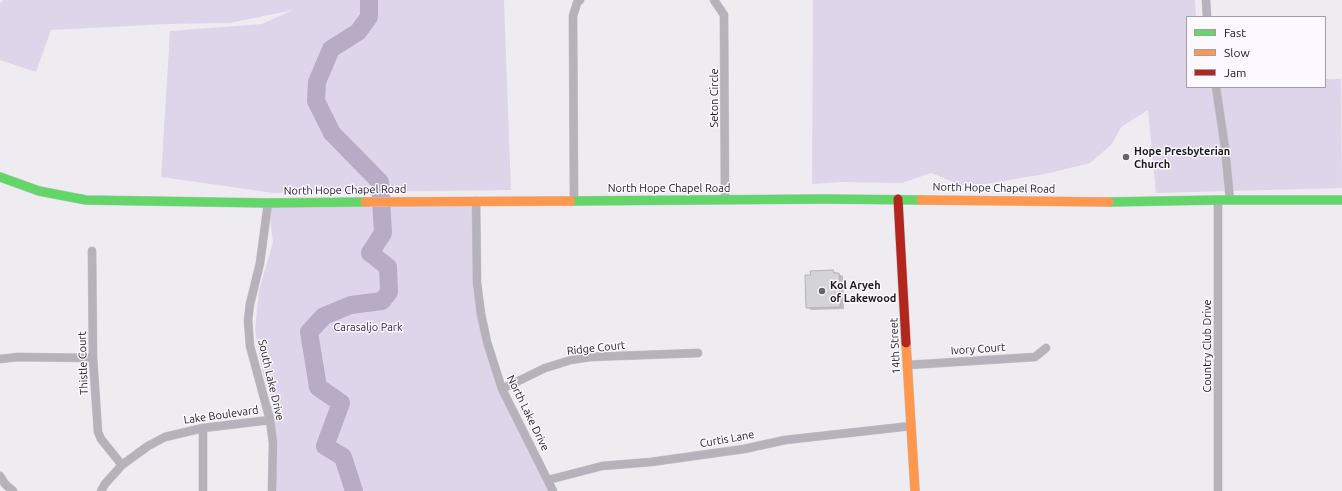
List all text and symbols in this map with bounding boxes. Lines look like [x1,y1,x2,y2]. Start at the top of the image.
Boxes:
legend [1186,16,1326,88]
text: Fast [1224,26,1246,39]
text: Slow [1224,46,1250,59]
text: Jam [1224,66,1246,79]
street label: Seton Circle [707,68,721,128]
place label: Hope Presbyterian Church [1134,144,1230,170]
marker: Hope Presbyterian Church [1121,152,1131,162]
street label: North Hope Chapel Road [933,180,1055,196]
street label: North Hope Chapel Road [608,181,730,195]
street label: North Hope Chapel Road [284,182,406,198]
place label: Kol Aryeh of Lakewood [830,278,896,304]
marker: Kol Aryeh of Lakewood [817,286,827,296]
street label: Country Club Drive [1200,299,1214,393]
street label: 14th Street [887,318,903,374]
park label: Carasaljo Park [333,320,403,334]
street label: Thistle Court [75,331,91,395]
street label: South Lake Drive [255,338,287,422]
street label: Ridge Court [566,338,626,358]
street label: Ivory Court [950,341,1006,357]
street label: North Lake Drive [504,373,552,453]
street label: Lake Boulevard [183,403,259,427]
street label: Curtis Lane [699,428,755,450]

